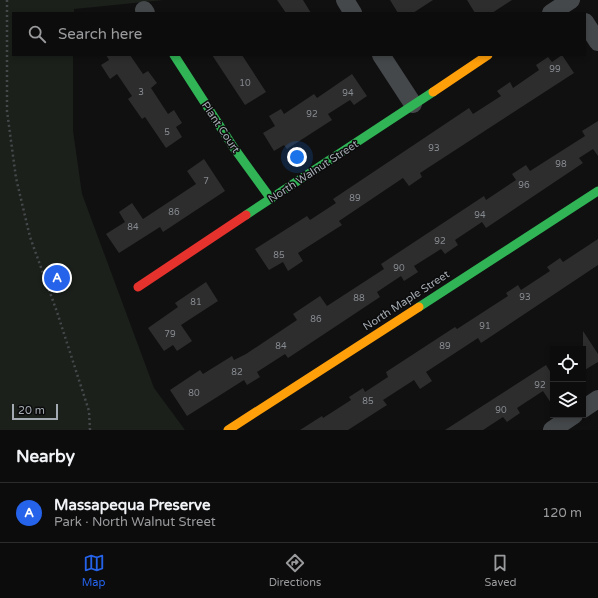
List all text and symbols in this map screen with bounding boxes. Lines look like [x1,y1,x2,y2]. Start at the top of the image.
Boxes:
search box [12,12,586,56]
icon: search [26,23,48,45]
text: Search here [58,25,142,43]
house number: 99 [549,64,561,75]
house number: 10 [239,78,251,89]
house number: 3 [138,87,144,98]
house number: 94 [342,88,354,99]
street label: Plant Court [199,99,243,155]
house number: 92 [306,109,318,120]
house number: 5 [164,127,170,138]
street label: North Walnut Street [266,137,361,205]
house number: 93 [428,143,440,154]
your location [287,147,307,167]
house number: 98 [555,159,567,170]
house number: 7 [203,176,209,187]
house number: 96 [518,180,530,191]
house number: 89 [349,193,361,204]
house number: 86 [168,207,180,218]
house number: 94 [474,210,486,221]
house number: 84 [127,222,139,233]
house number: 92 [434,236,446,247]
house number: 85 [273,250,285,261]
pin: A [44,263,70,293]
house number: 90 [393,263,405,274]
street label: North Maple Street [361,268,452,333]
house number: 93 [519,292,531,303]
house number: 88 [353,293,365,304]
house number: 81 [190,297,202,308]
house number: 86 [310,314,322,325]
house number: 91 [479,321,491,332]
house number: 79 [164,329,176,340]
house number: 84 [275,341,287,352]
house number: 89 [439,341,451,352]
map controls [550,346,586,418]
button: locate [550,346,586,382]
house number: 82 [231,367,243,378]
house number: 92 [534,380,546,391]
button: layers [550,382,586,418]
house number: 80 [188,388,200,399]
house number: 85 [362,396,374,407]
scale bar [12,402,58,421]
text: 20 m [18,404,45,417]
house number: 90 [495,405,507,416]
text: Nearby [16,446,75,467]
text: Massapequa Preserve [54,496,210,514]
text: A [24,505,34,521]
text: 120 m [542,505,582,521]
text: Park · North Walnut Street [54,514,216,530]
tab: Map [82,552,105,589]
tab: Directions [269,552,321,589]
tab: Saved [485,552,516,589]

